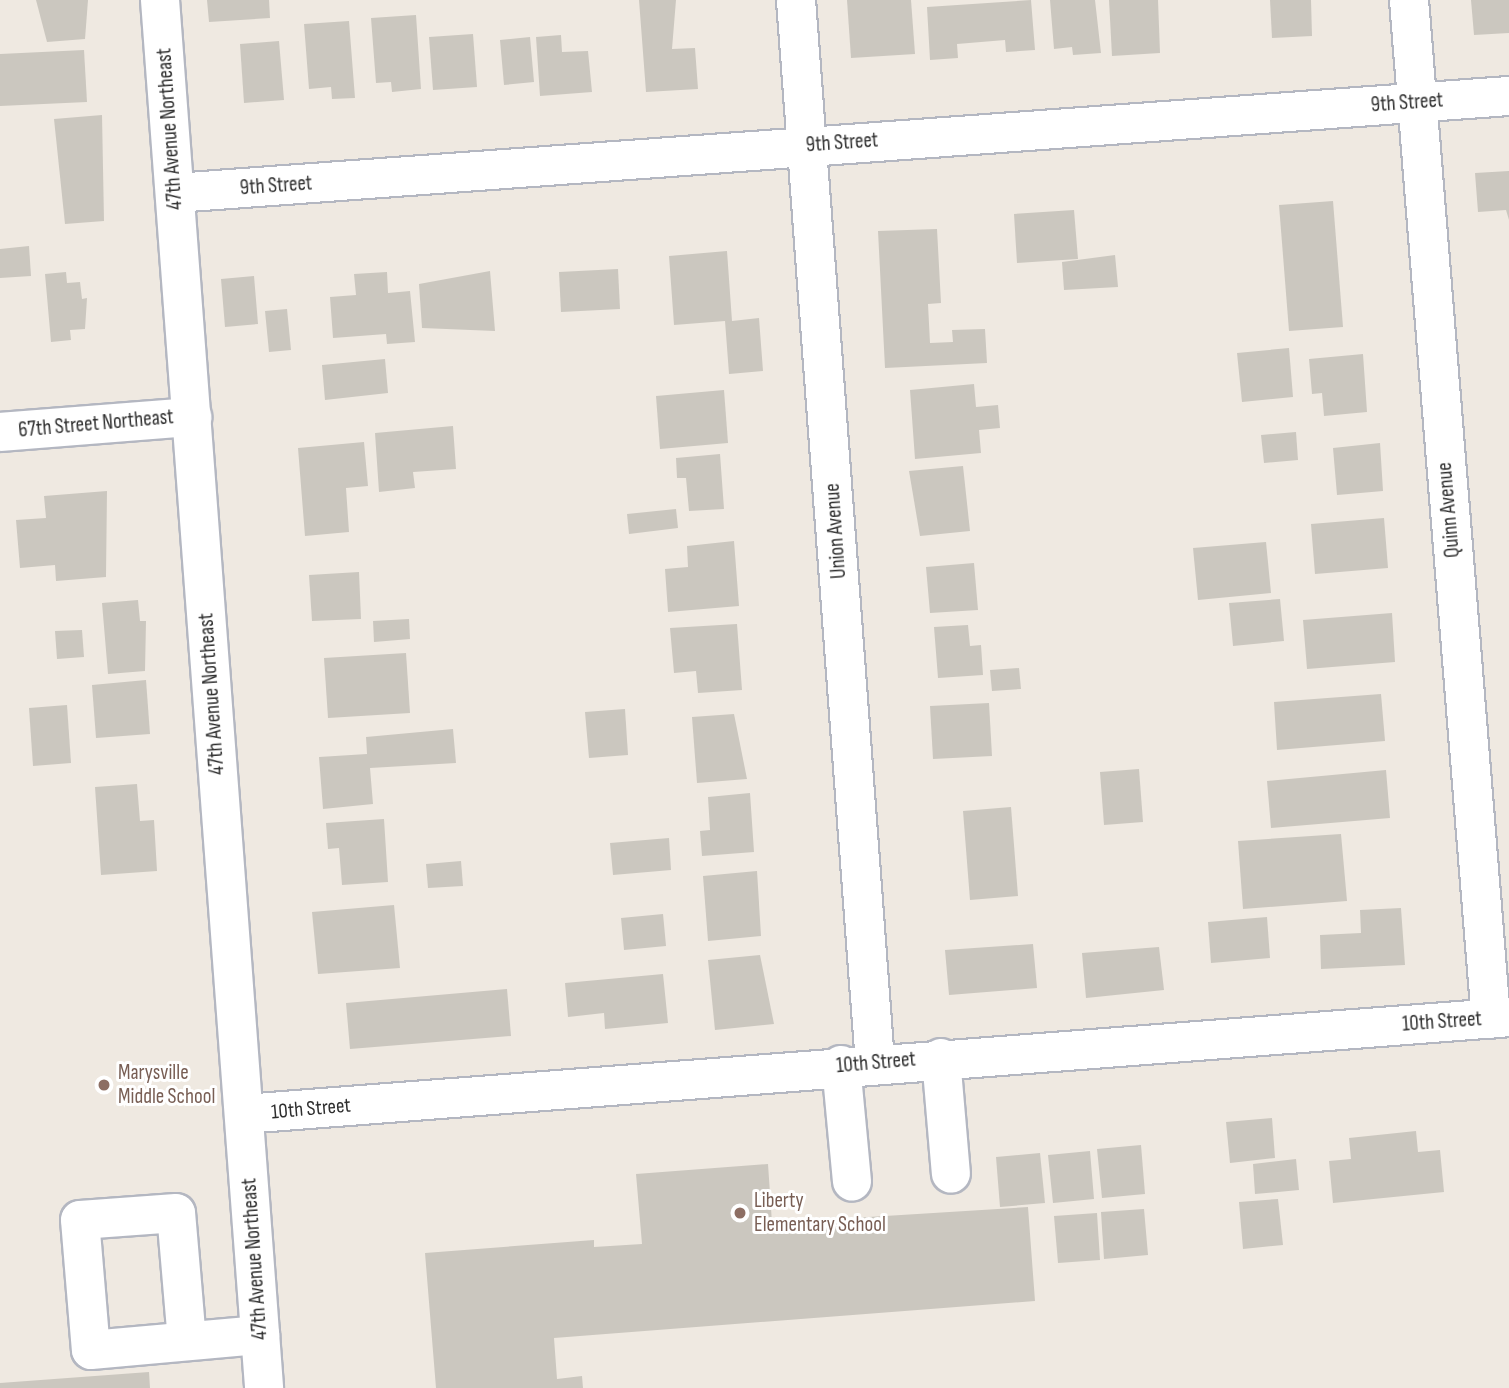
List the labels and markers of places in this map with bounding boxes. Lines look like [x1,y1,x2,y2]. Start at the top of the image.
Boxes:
place label: Marysville Middle School [118,1060,215,1110]
marker: Marysville Middle School [96,1077,112,1093]
place label: Liberty Elementary School [754,1188,886,1238]
marker: Liberty Elementary School [732,1205,748,1221]

